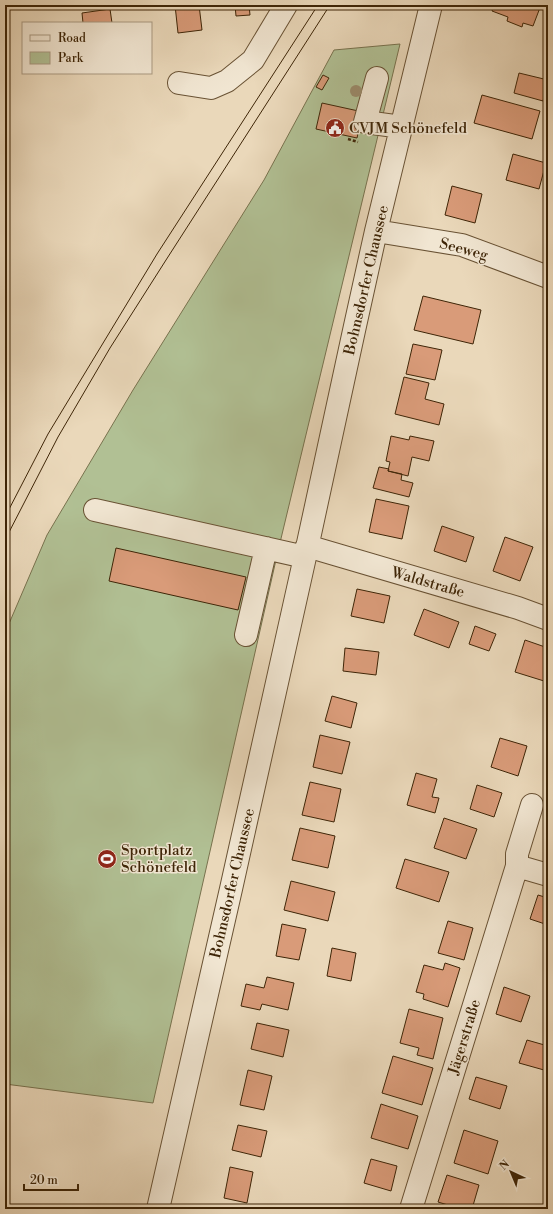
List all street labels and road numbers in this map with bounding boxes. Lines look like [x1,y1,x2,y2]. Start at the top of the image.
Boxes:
street label: Bohnsdorfer Chaussee [340,203,393,358]
street label: Seeweg [438,234,490,265]
street label: Waldstraße [388,563,467,602]
street label: Bohnsdorfer Chaussee [206,806,259,961]
street label: Jägerstraße [444,997,485,1078]

